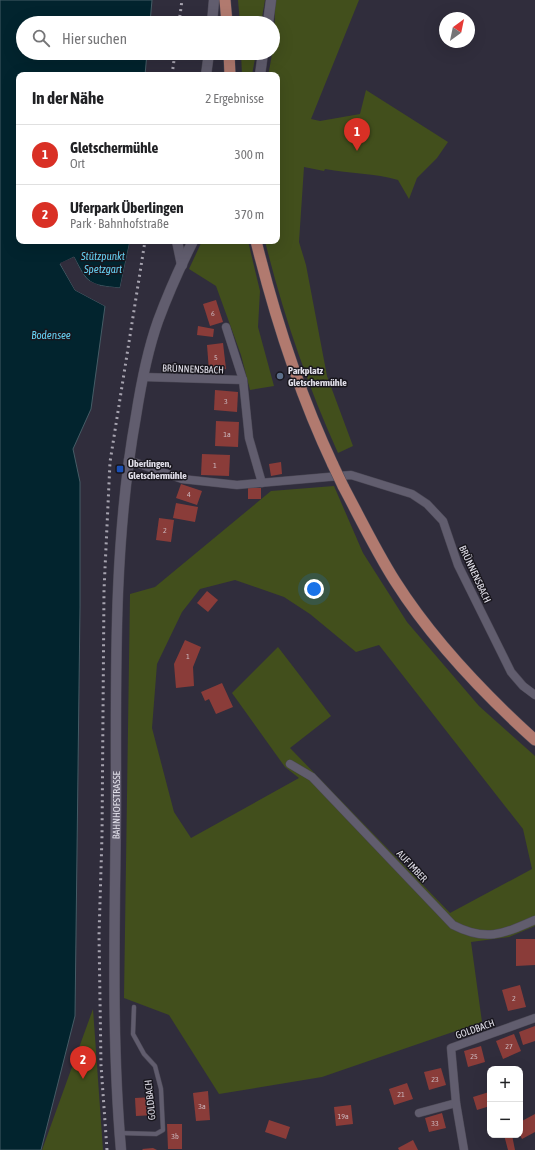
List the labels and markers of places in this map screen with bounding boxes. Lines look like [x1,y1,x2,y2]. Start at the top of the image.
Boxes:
pin: 1 [344,118,370,151]
place label: Parkplatz Gletschermühle [288,365,347,388]
marker: Parkplatz Gletschermühle [275,371,285,381]
place label: Überlingen, Gletschermühle [128,458,187,481]
marker: Überlingen, Gletschermühle [115,464,125,474]
pin: 2 [70,1046,96,1079]

